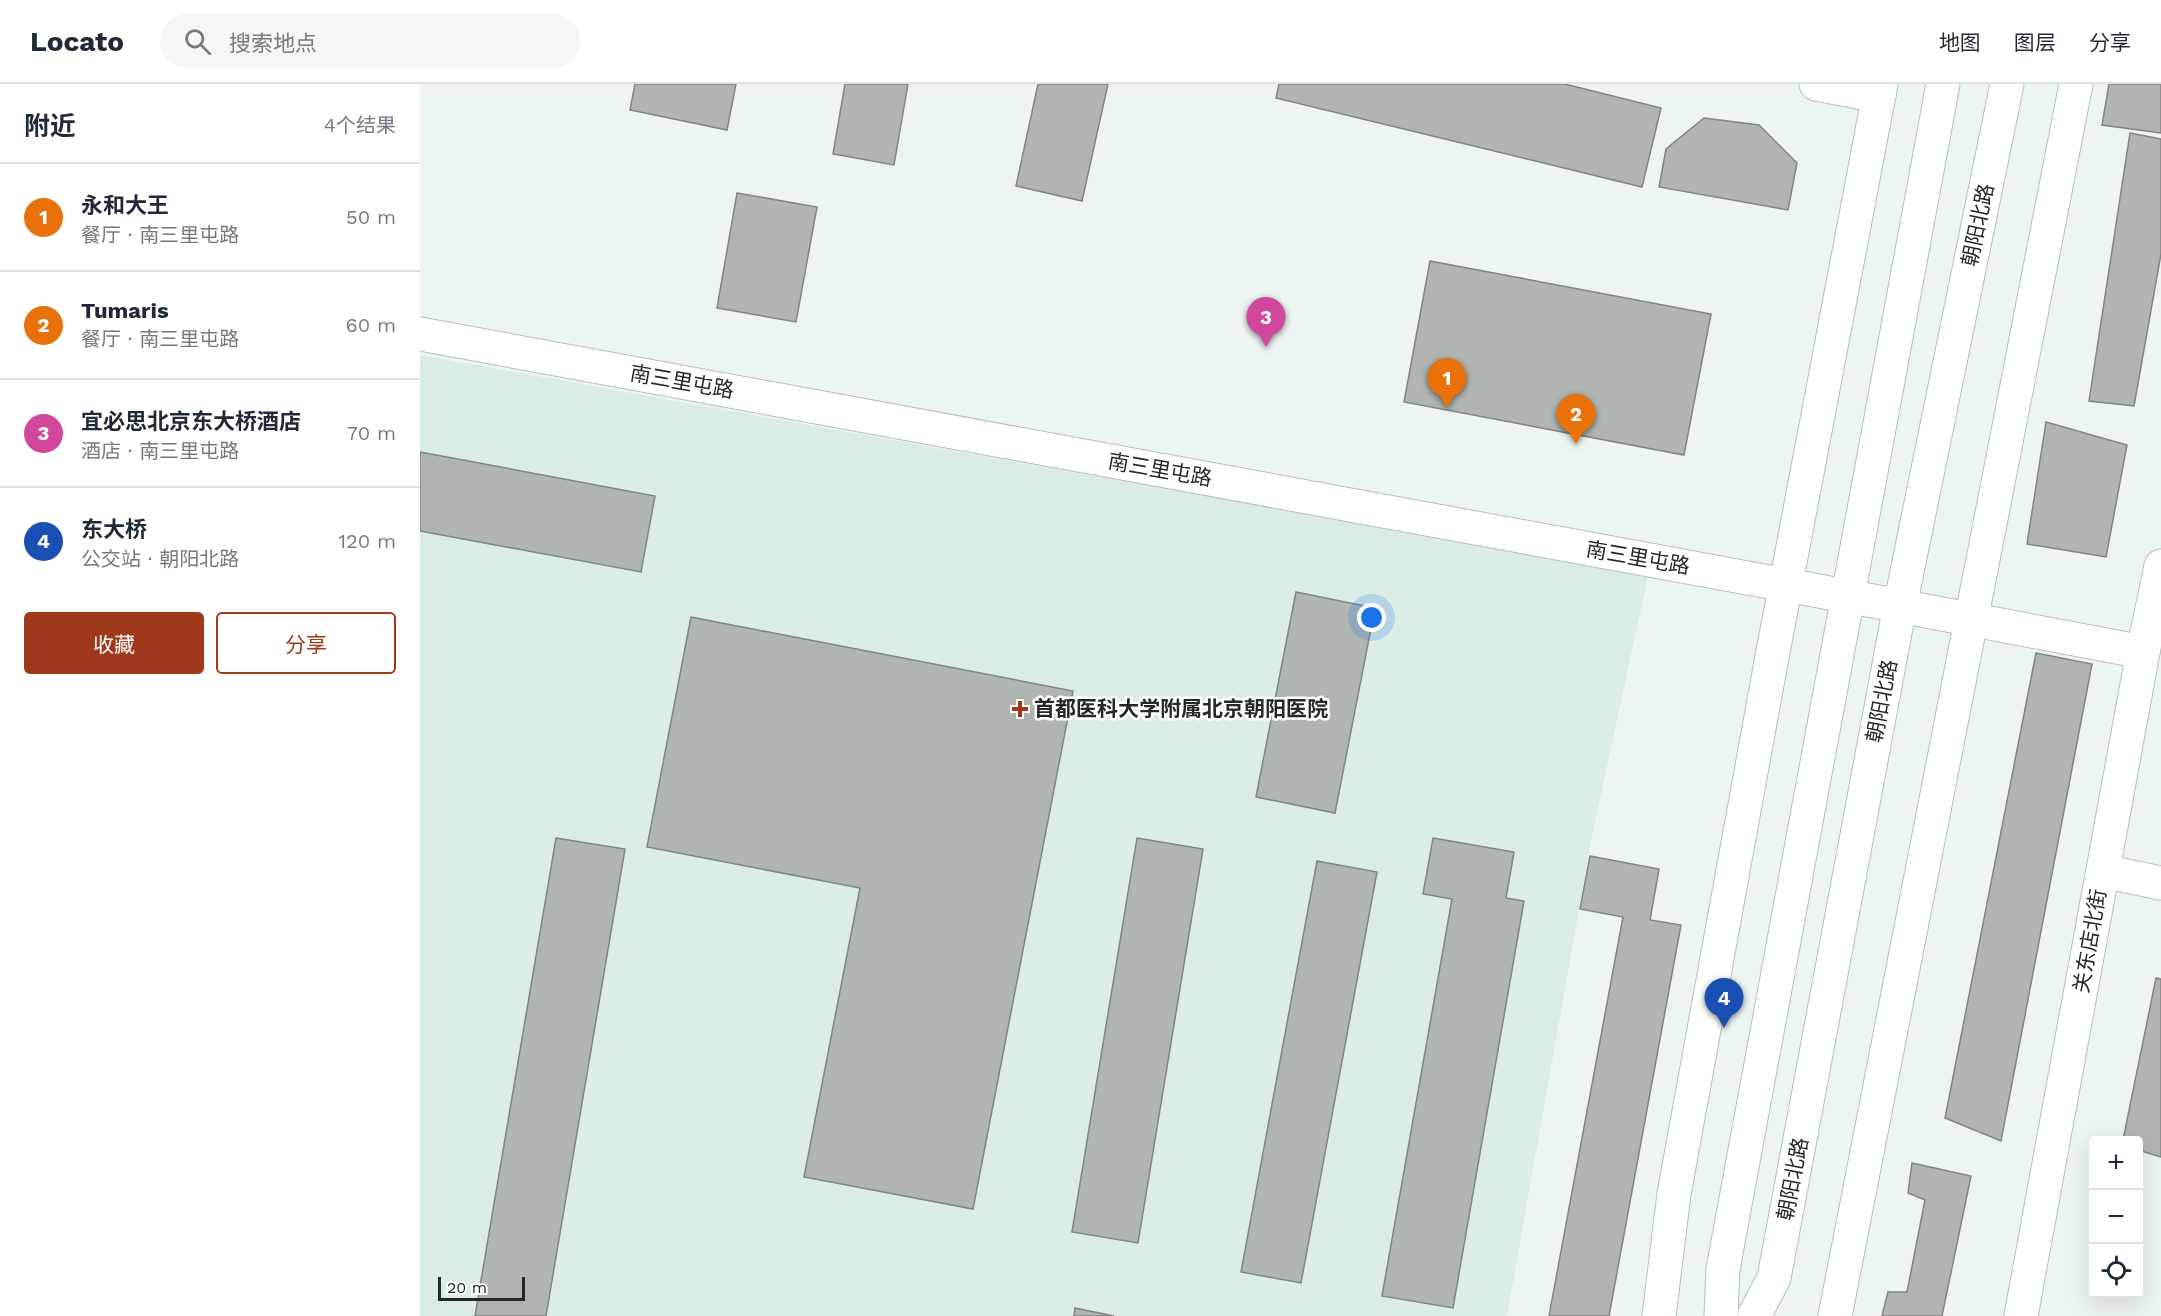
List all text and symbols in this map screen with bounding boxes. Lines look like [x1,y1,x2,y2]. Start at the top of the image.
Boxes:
search box [160,14,580,68]
text: Locato [30,25,124,58]
icon: search [181,25,214,58]
text: 地图 [1939,30,1981,55]
text: 图层 [2014,30,2056,55]
text: 分享 [2089,30,2131,55]
text: 搜索地点 [229,31,317,56]
text: 附近 [24,111,76,141]
text: 4个结果 [324,113,396,137]
street label: 朝阳北路 [1957,181,1998,269]
text: 永和大王 [81,193,169,218]
text: 1 [39,205,48,229]
text: 50 m [346,205,396,229]
text: 餐厅 · 南三里屯路 [81,223,239,247]
text: Tumaris [81,298,169,323]
pin: 3 [1246,298,1286,347]
text: 2 [38,313,49,337]
text: 60 m [346,313,396,337]
text: 餐厅 · 南三里屯路 [81,327,239,351]
pin: 1 [1428,358,1466,408]
street label: 南三里屯路 [628,360,736,403]
pin: 2 [1556,394,1596,444]
text: 宜必思北京东大桥酒店 [81,409,301,434]
text: 3 [38,421,49,445]
text: 70 m [347,421,396,445]
text: 酒店 · 南三里屯路 [81,439,239,463]
street label: 南三里屯路 [1106,448,1214,491]
text: 东大桥 [81,517,147,542]
text: 4 [37,529,50,553]
text: 120 m [338,529,396,553]
street label: 南三里屯路 [1584,536,1692,579]
text: 公交站 · 朝阳北路 [81,547,239,571]
your location [1357,603,1386,632]
button: 收藏 [24,612,204,674]
button: 分享 [216,612,396,674]
street label: 朝阳北路 [1861,657,1902,745]
place label: 首都医科大学附属北京朝阳医院 [1034,696,1328,721]
marker: 首都医科大学附属北京朝阳医院 [1011,700,1029,718]
street label: 关东店北街 [2068,887,2111,995]
pin: 4 [1704,978,1744,1028]
street label: 朝阳北路 [1772,1135,1813,1223]
map controls [2089,1136,2143,1298]
button: + [2089,1136,2143,1190]
button: − [2089,1190,2143,1244]
button: locate [2089,1244,2143,1298]
scale bar [438,1274,525,1302]
text: 20 m [447,1278,487,1297]

